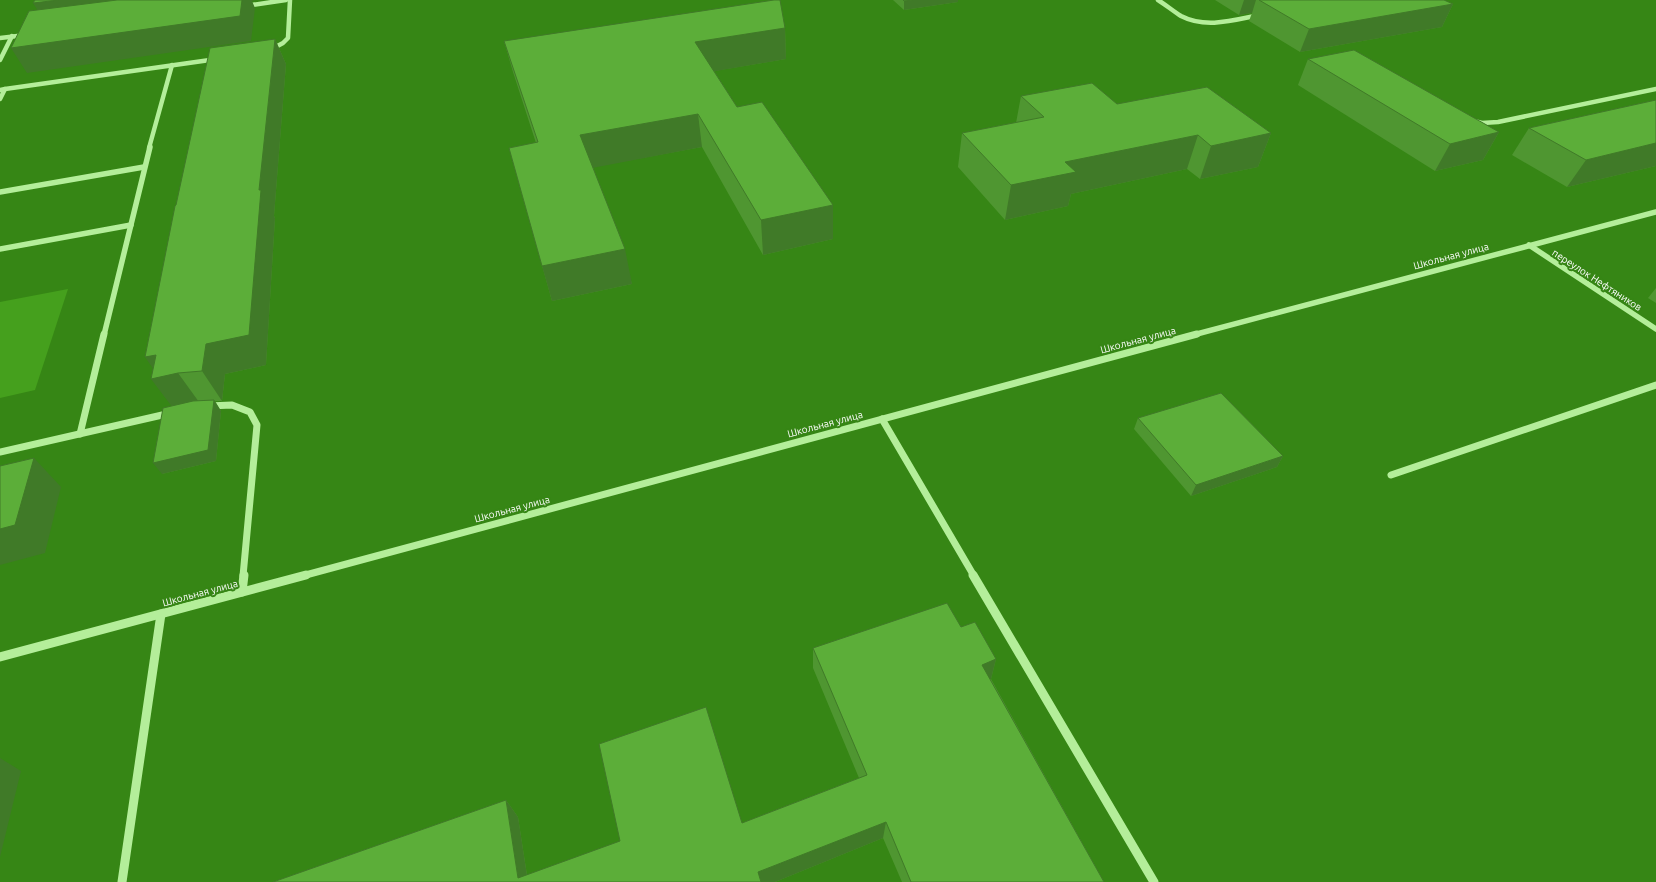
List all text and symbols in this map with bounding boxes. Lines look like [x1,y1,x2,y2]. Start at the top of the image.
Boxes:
street label: Школьная улица [1412,241,1490,271]
street label: переулок Нефтяников [1550,247,1644,313]
street label: Школьная улица [1099,325,1177,355]
street label: Школьная улица [786,409,864,439]
street label: Школьная улица [473,494,551,524]
street label: Школьная улица [161,578,239,608]

